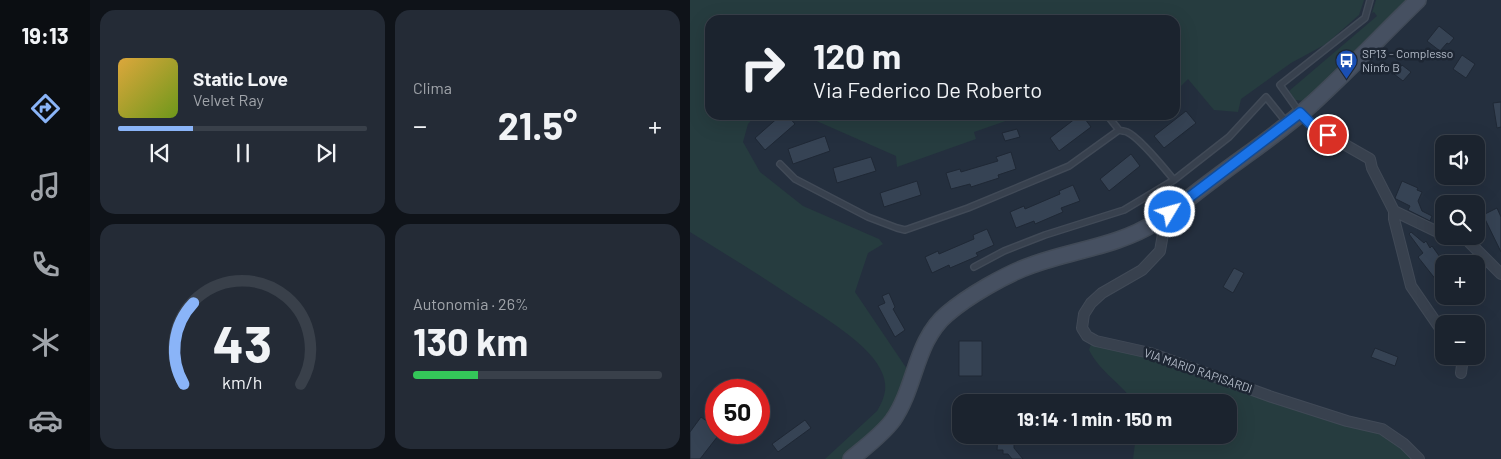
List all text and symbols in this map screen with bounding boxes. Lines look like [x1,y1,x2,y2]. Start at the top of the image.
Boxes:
text: 19:13 [21,22,69,48]
text: 120 m [813,34,901,76]
icon: right [730,35,795,100]
place label: SP13 - Complesso Ninfo B [1362,46,1453,74]
bus stop icon: SP13 - Complesso Ninfo B [1334,49,1358,80]
text: Static Love [193,67,288,90]
text: Via Federico De Roberto [813,76,1042,102]
text: Clima [413,78,452,97]
text: Velvet Ray [193,90,264,109]
icon: directions [28,91,63,126]
text: 21.5° [498,102,577,148]
text: − [413,108,427,142]
text: + [648,108,662,142]
pin [1307,114,1349,156]
icon: arrive [1314,121,1342,149]
map controls [1435,135,1485,365]
button: sound [1435,135,1485,185]
icon: previous [146,139,174,167]
icon: pause [229,139,257,167]
icon: next [312,139,340,167]
icon: music [28,169,63,204]
position arrow [1143,185,1195,237]
button: search [1435,195,1485,245]
icon: phone [28,247,63,282]
button: + [1435,255,1485,305]
text: Autonomia · 26% [413,294,528,313]
text: 43 [213,311,272,373]
button: − [1435,315,1485,365]
text: 130 km [413,318,528,364]
icon: climate [28,325,63,360]
street label: VIA MARIO RAPISARDI [1142,345,1254,395]
text: km/h [222,371,263,393]
speed limit sign: 50 [705,379,770,444]
icon: car [28,403,63,438]
text: 19:14 · 1 min · 150 m [1017,407,1172,430]

